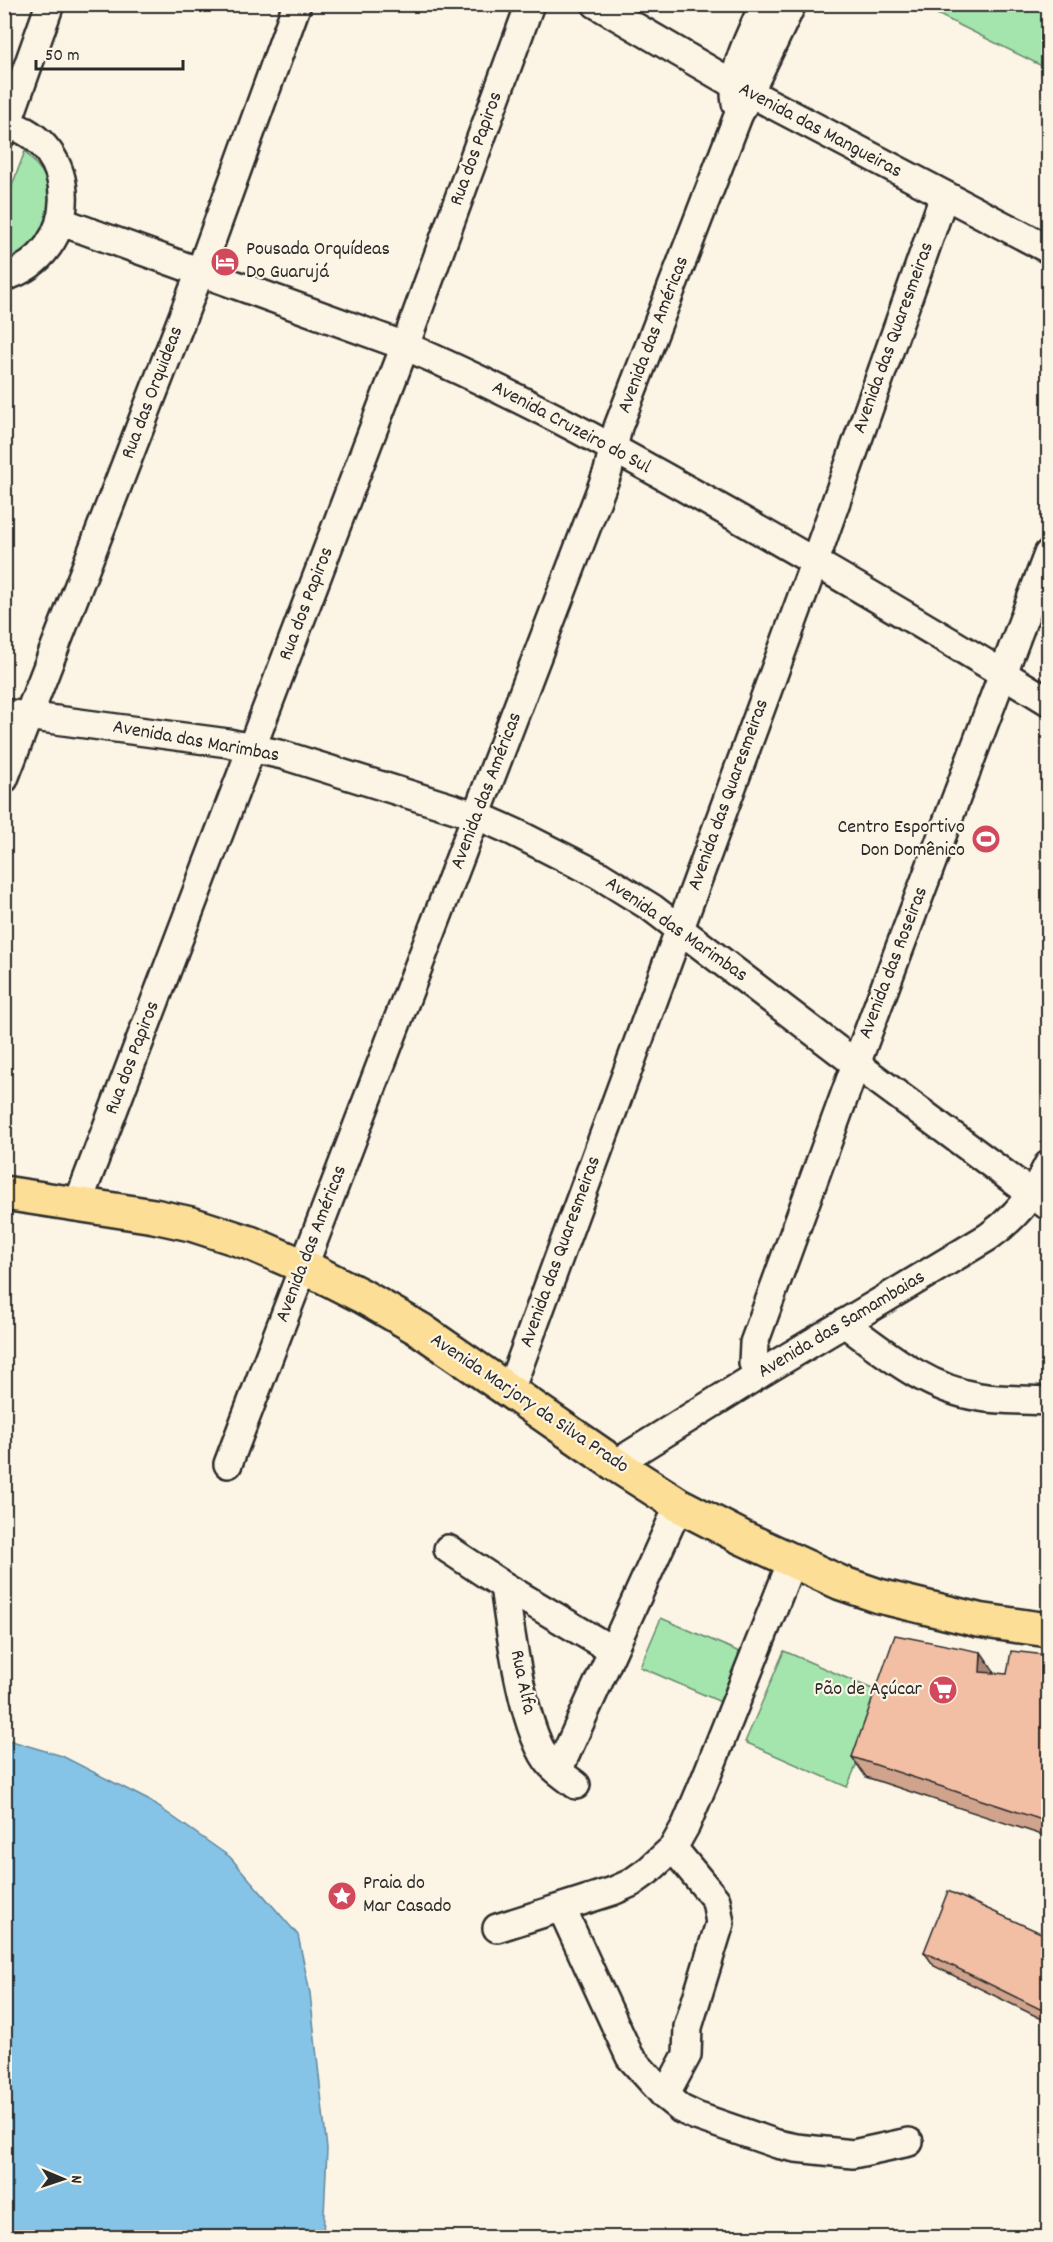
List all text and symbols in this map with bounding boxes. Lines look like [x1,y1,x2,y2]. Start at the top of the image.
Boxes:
scale bar [36,33,183,71]
text: 50 m [45,44,80,69]
street label: Avenida das Mangueiras [733,76,907,186]
street label: Rua dos Papiros [443,88,511,210]
place label: Pousada Orquídeas Do Guarujá [246,236,390,287]
street label: Avenida das Quaresmeiras [846,238,942,438]
hotel icon: Pousada Orquídeas Do Guarujá [209,246,241,278]
street label: Avenida das Américas [611,252,697,418]
street label: Rua das Orquideas [115,323,191,463]
street label: Avenida Cruzeiro do Sul [487,374,656,482]
street label: Rua dos Papiros [272,543,342,665]
street label: Avenida das Quaresmeiras [681,695,777,895]
street label: Avenida das Américas [444,708,530,874]
street label: Avenida das Marimbas [111,714,281,770]
place label: Centro Esportivo Don Domênico [837,814,965,865]
sports icon: Centro Esportivo Don Domênico [970,823,1002,855]
street label: Avenida das Marimbas [599,870,753,990]
street label: Avenida das Roseiras [852,883,936,1043]
street label: Rua dos Papiros [98,997,168,1119]
street label: Avenida das Quaresmeiras [513,1152,609,1352]
street label: Avenida das Américas [269,1161,355,1327]
street label: Avenida das Samambaias [753,1264,931,1386]
street label: Avenida Marjory da Silva Prado [424,1327,634,1481]
street label: Rua Alfa [502,1648,543,1717]
supermarket icon: Pão de Açúcar [927,1674,959,1706]
place label: Pão de Açúcar [814,1676,923,1704]
place label: Praia do Mar Casado [363,1870,452,1921]
place icon: Praia do Mar Casado [326,1880,358,1912]
north arrow [33,2149,93,2209]
text: N [64,2175,87,2184]

